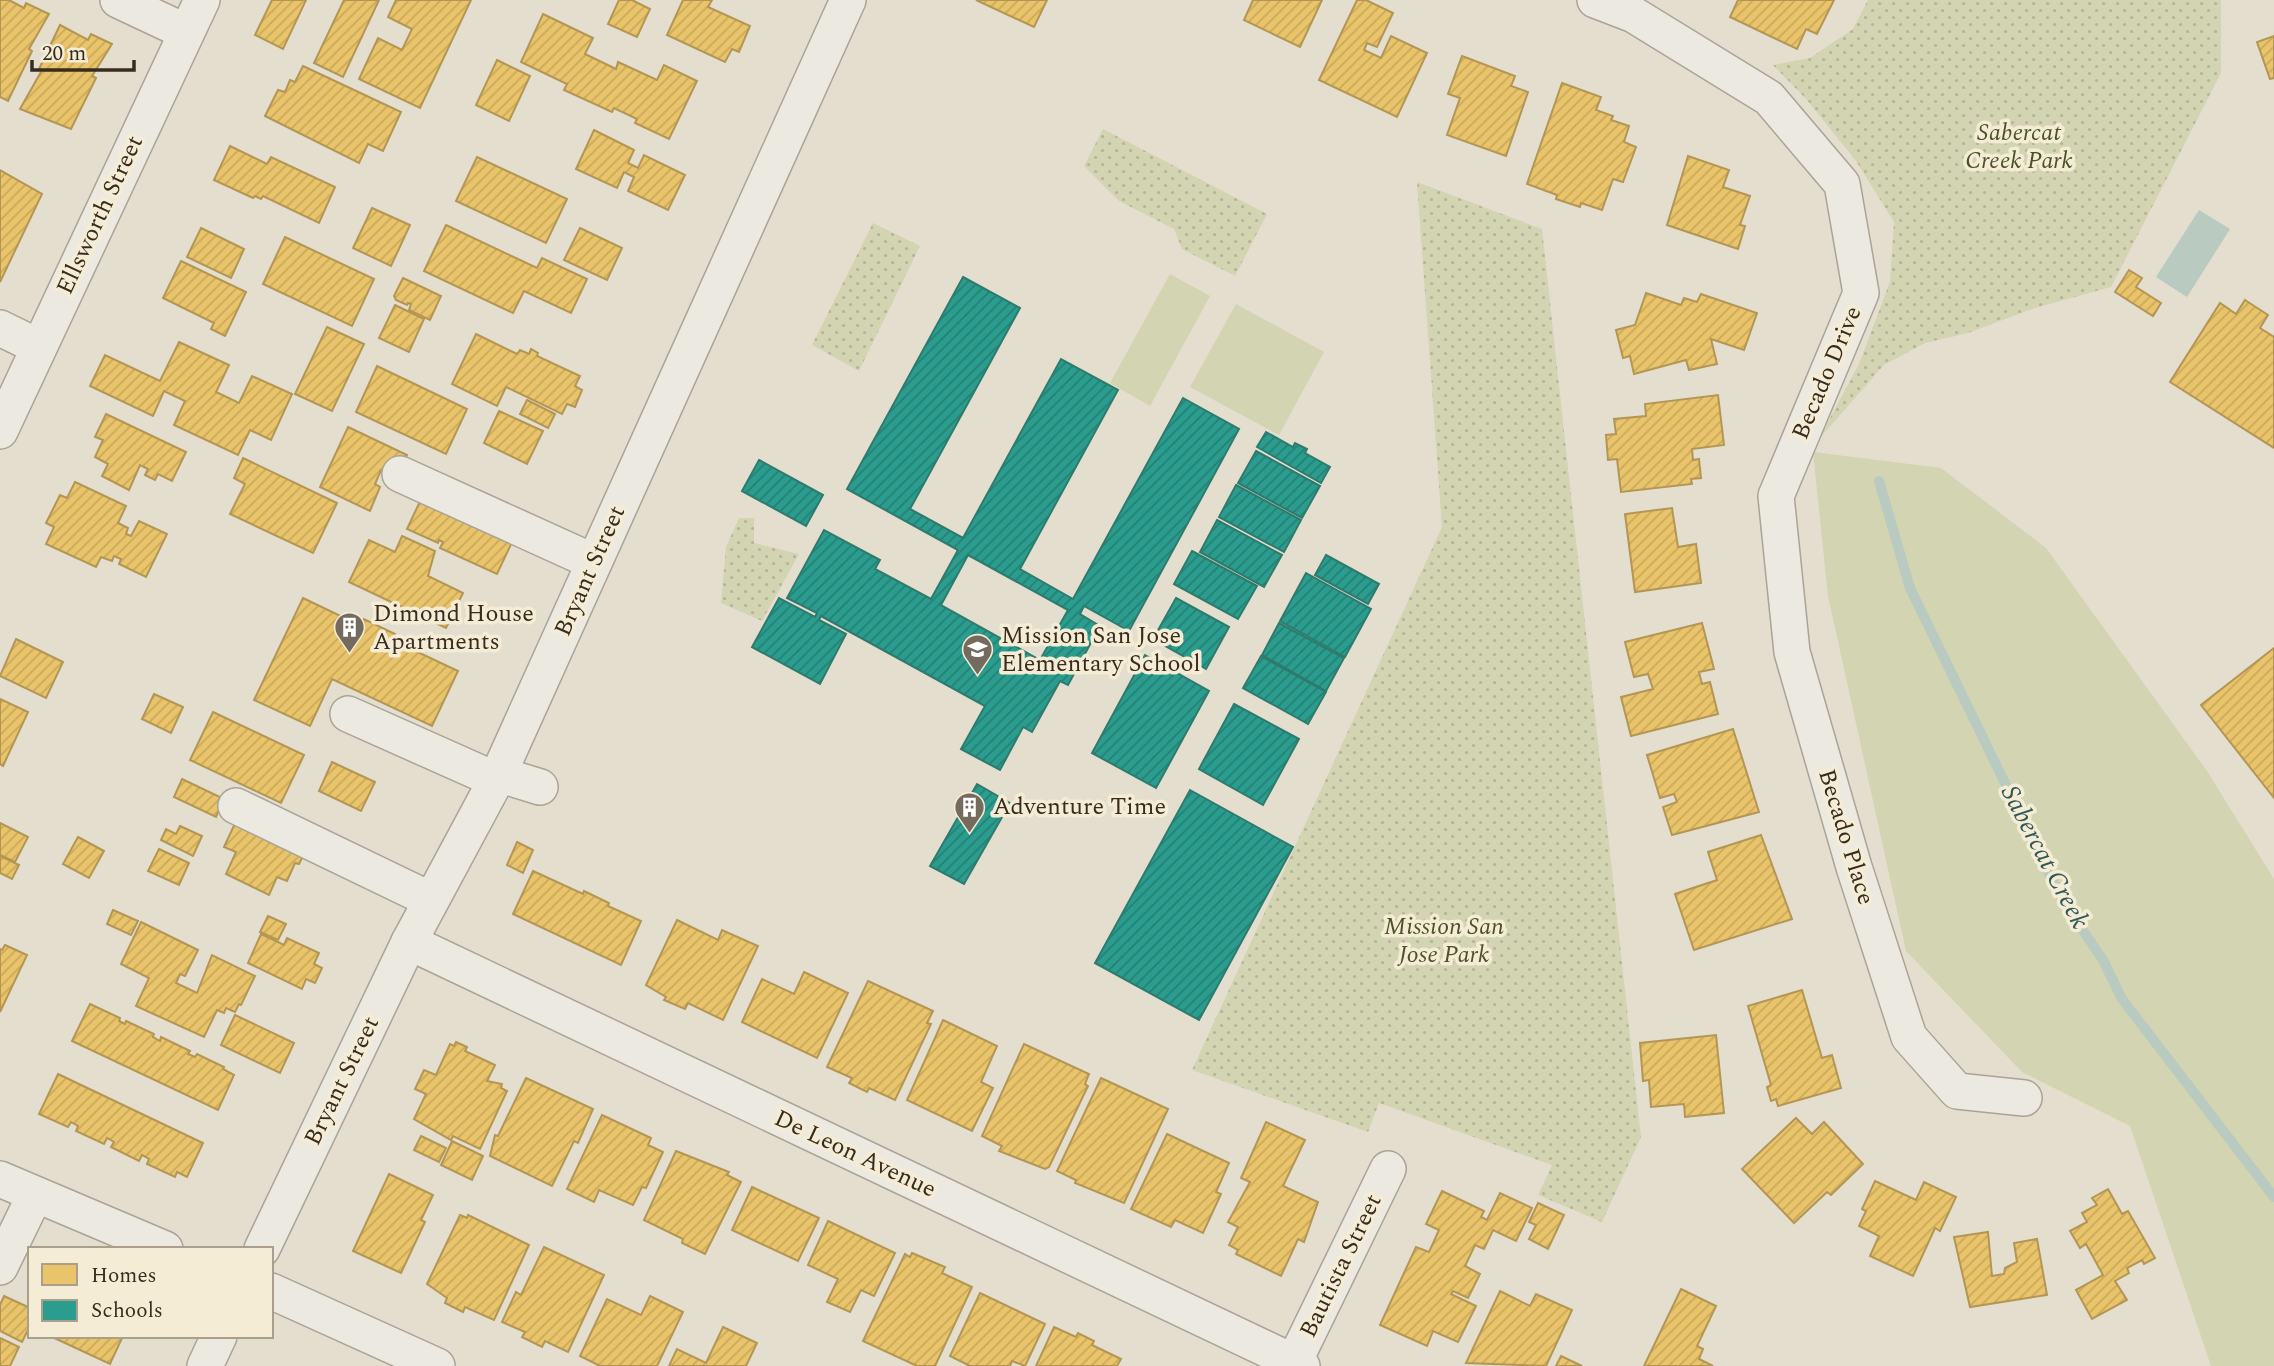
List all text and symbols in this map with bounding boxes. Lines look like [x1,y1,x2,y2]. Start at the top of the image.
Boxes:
scale bar [32,28,133,72]
text: 20 m [42,38,86,70]
park label: Sabercat Creek Park [1965,115,2073,179]
street label: Ellsworth Street [47,129,153,301]
street label: Becado Drive [1783,301,1871,445]
street label: Bryant Street [545,500,635,642]
place label: Dimond House Apartments [373,596,534,660]
building icon: Dimond House Apartments [333,611,367,655]
place label: Mission San Jose Elementary School [1001,618,1201,682]
school or university icon: Mission San Jose Elementary School [961,633,995,677]
street label: Becado Place [1808,765,1884,909]
water label: Sabercat Creek [1990,778,2100,936]
place label: Adventure Time [993,789,1166,825]
building icon: Adventure Time [953,790,987,834]
park label: Mission San Jose Park [1384,909,1504,973]
street label: Bryant Street [295,1010,389,1152]
street label: De Leon Avenue [768,1101,942,1207]
street label: Bautista Street [1291,1188,1391,1344]
legend [28,1247,273,1338]
text: Homes [91,1260,157,1292]
text: Schools [91,1295,163,1327]

